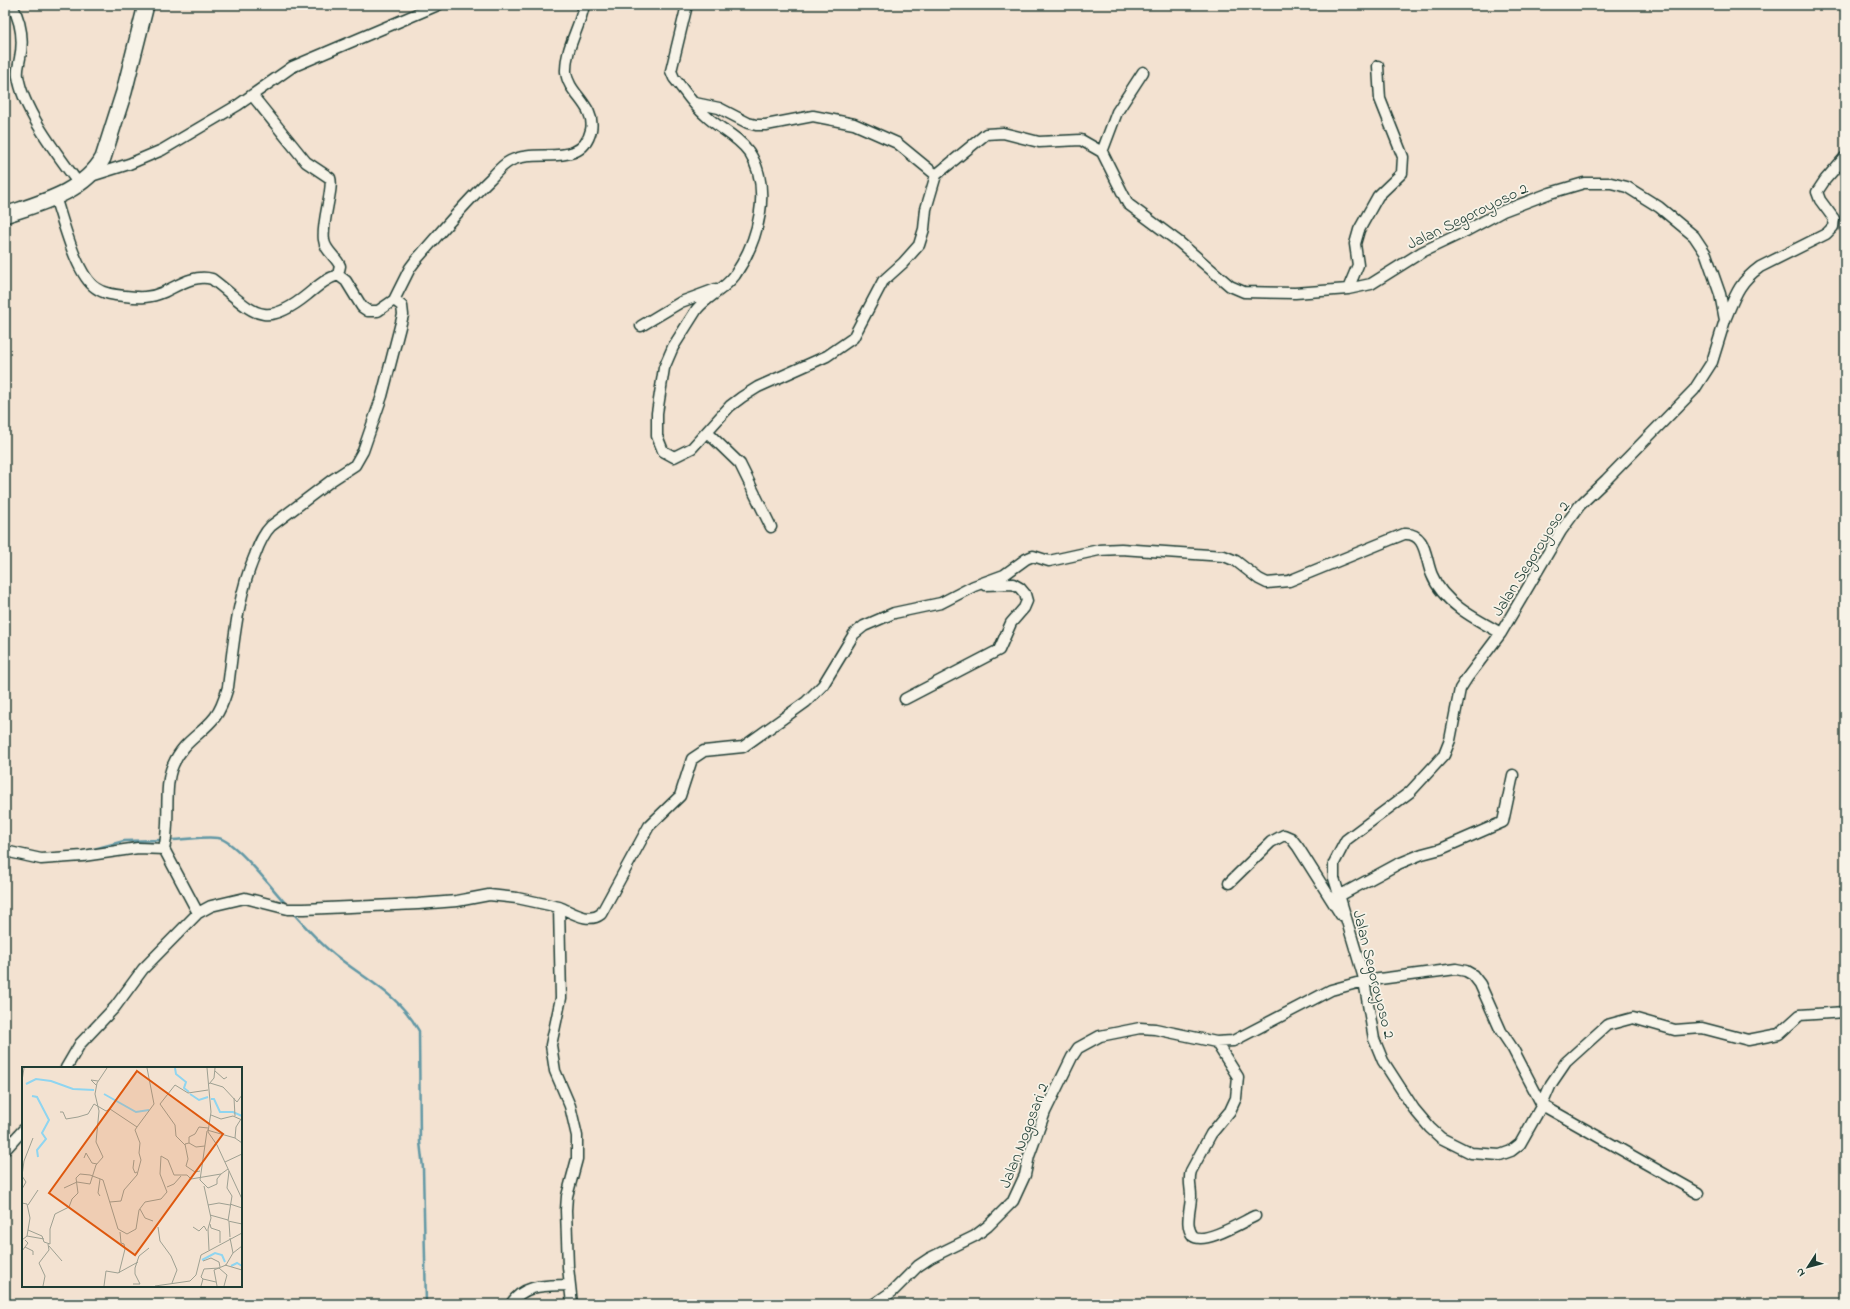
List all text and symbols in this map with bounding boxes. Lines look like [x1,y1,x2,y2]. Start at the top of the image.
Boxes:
street label: Jalan Segoroyoso 2 [1403,177,1533,257]
street label: Jalan Segoroyoso 2 [1487,497,1577,621]
street label: Jalan Segoroyoso 2 [1345,908,1401,1041]
inset map [22,1067,242,1287]
street label: Jalan Nogosari 2 [994,1080,1056,1192]
north arrow [1788,1247,1828,1287]
text: N [1792,1265,1809,1280]

